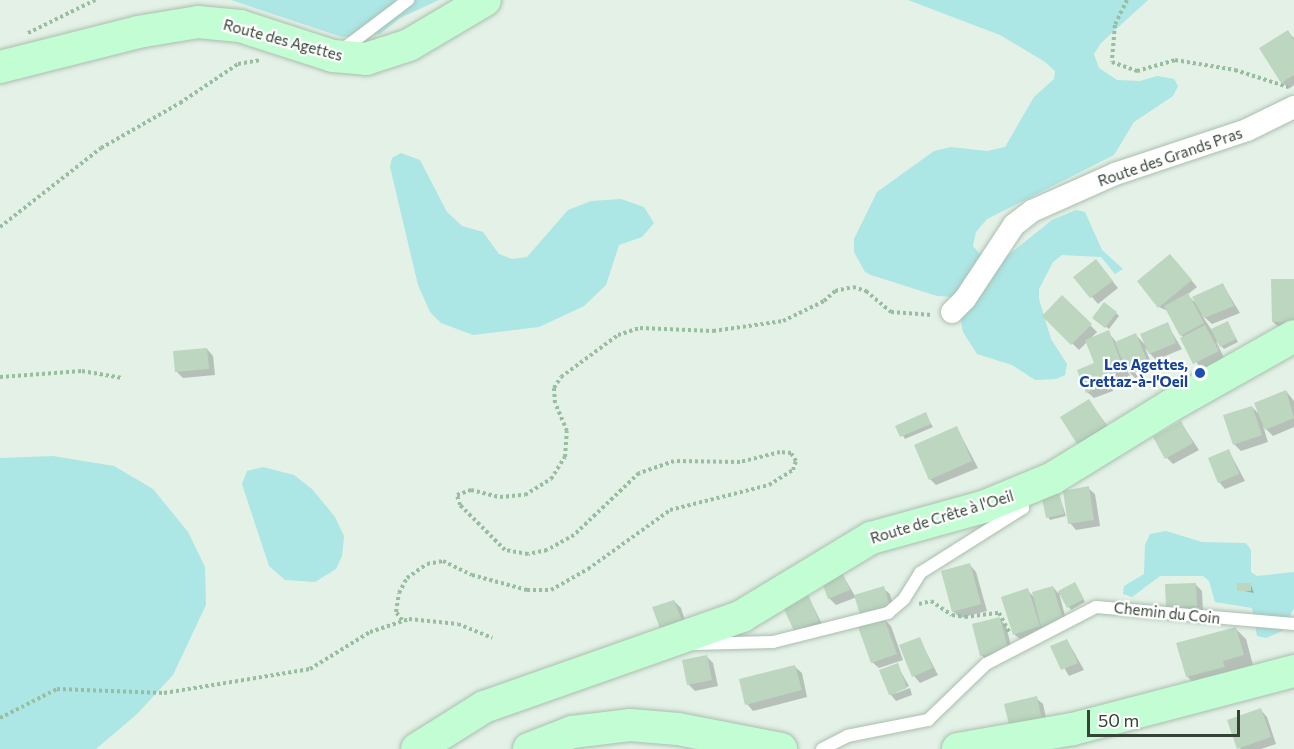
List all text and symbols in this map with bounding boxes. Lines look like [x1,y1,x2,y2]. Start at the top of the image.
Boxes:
street label: Route des Agettes [221,15,345,65]
street label: Route des Grands Pras [1095,124,1245,190]
place label: Les Agettes, Crettaz-à-l'Oeil [1079,355,1188,390]
marker: Les Agettes, Crettaz-à-l'Oeil [1193,366,1207,380]
street label: Route de Crête à l'Oeil [868,487,1016,547]
street label: Chemin du Coin [1113,598,1221,628]
scale bar [1090,698,1243,736]
text: 50 m [1098,709,1139,731]

